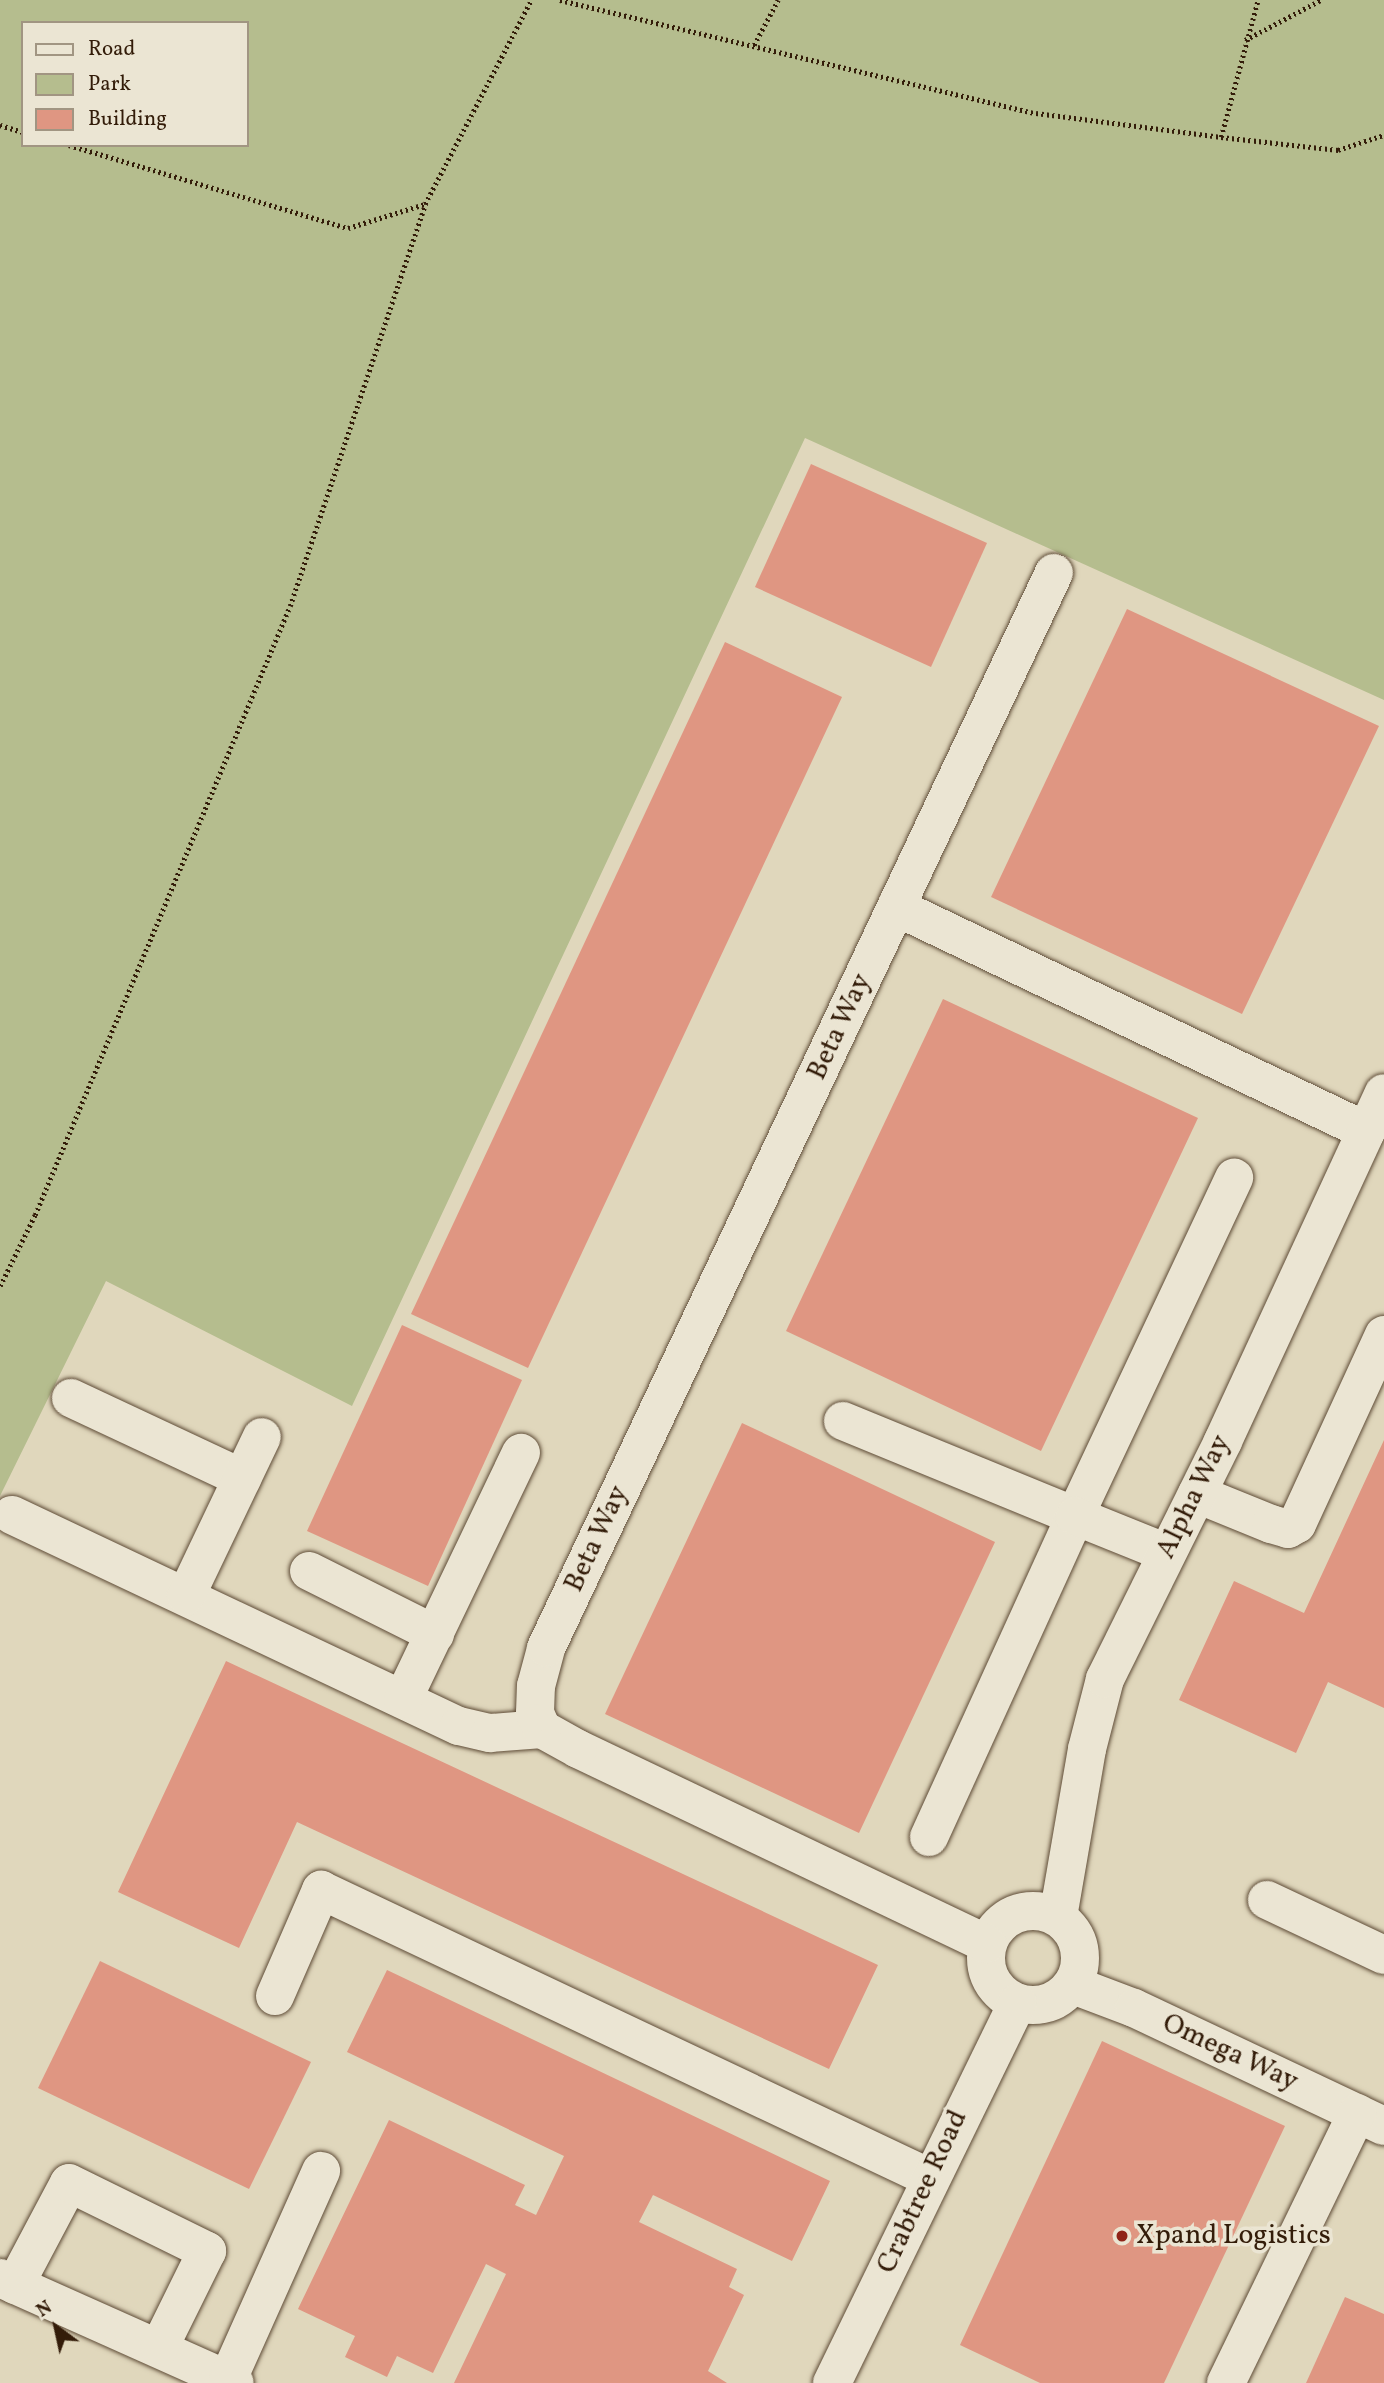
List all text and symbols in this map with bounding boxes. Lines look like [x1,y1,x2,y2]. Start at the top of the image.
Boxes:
legend [21,21,248,147]
text: Road [88,35,135,64]
text: Park [88,70,131,99]
text: Building [88,105,167,134]
street label: Beta Way [801,968,879,1086]
street label: Alpha Way [1149,1429,1239,1565]
street label: Beta Way [558,1480,636,1598]
street label: Omega Way [1156,2007,1304,2099]
street label: Crabtree Road [871,2105,975,2279]
place label: Xpand Logistics [1136,2219,1331,2253]
marker: Xpand Logistics [1114,2228,1130,2244]
north arrow [21,2292,91,2362]
text: N [32,2295,57,2324]

